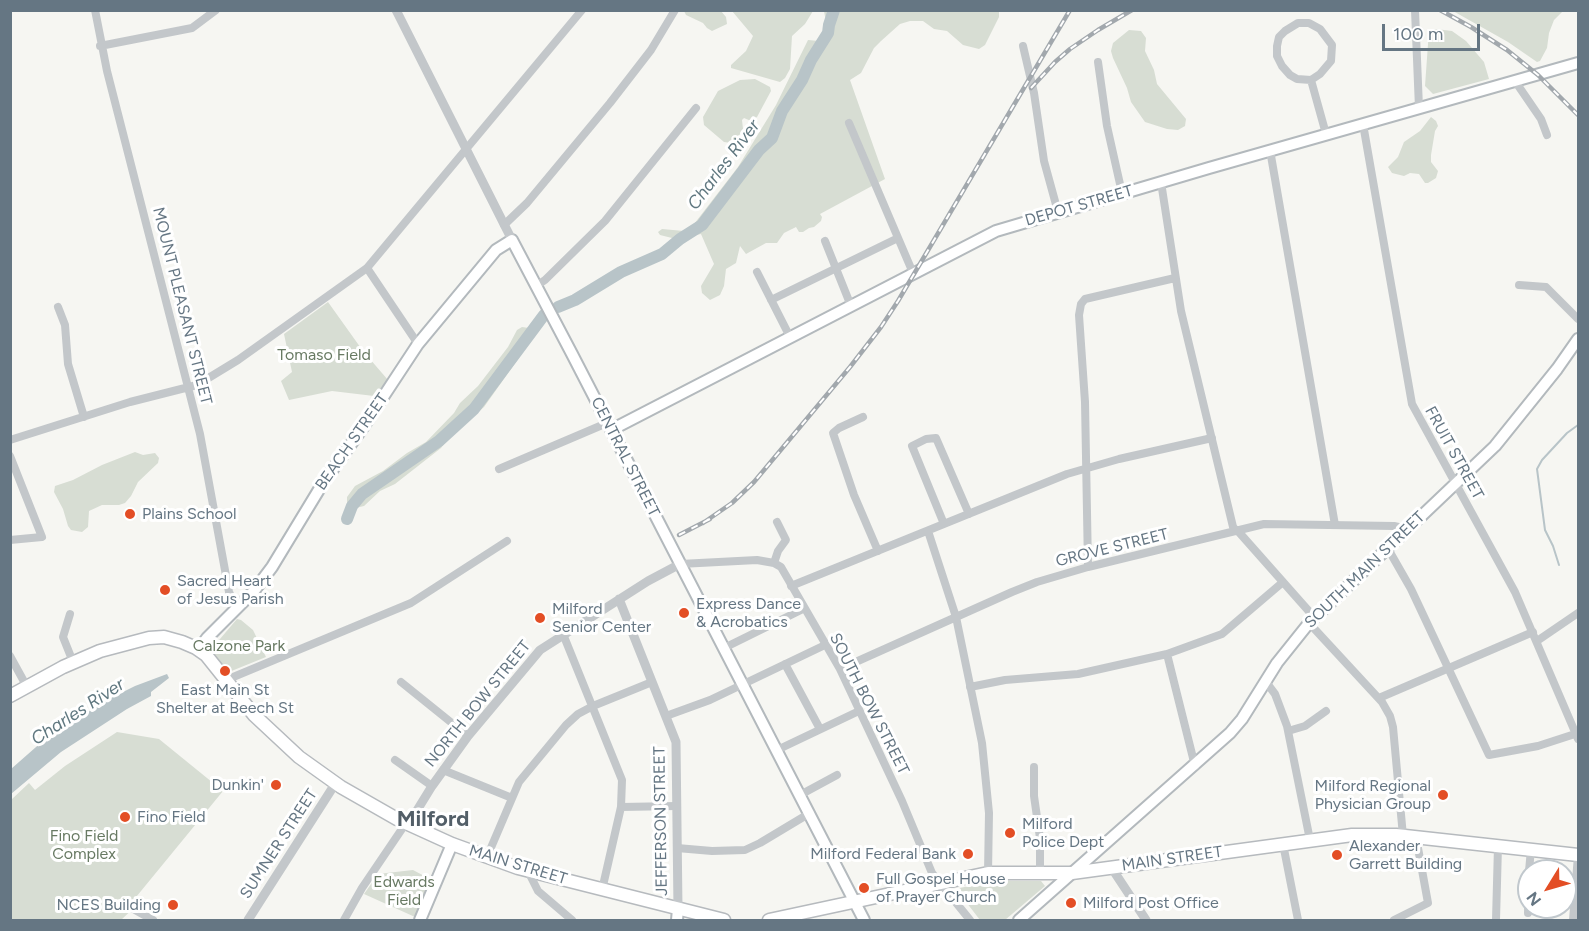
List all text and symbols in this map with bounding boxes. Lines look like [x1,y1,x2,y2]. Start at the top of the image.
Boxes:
scale bar [1385,12,1482,50]
text: 100 m [1393,23,1443,45]
water label: Charles River [683,116,765,214]
street label: DEPOT STREET [1023,181,1135,231]
street label: MOUNT PLEASANT STREET [148,205,216,407]
park label: Tomaso Field [277,345,371,365]
street label: BEACH STREET [312,390,392,494]
street label: CENTRAL STREET [587,394,663,520]
street label: FRUIT STREET [1420,403,1488,503]
place label: Plains School [142,504,236,524]
marker: Plains School [123,507,137,521]
street label: SOUTH MAIN STREET [1301,508,1429,632]
street label: GROVE STREET [1054,525,1170,571]
place label: Sacred Heart of Jesus Parish [177,571,284,609]
marker: Sacred Heart of Jesus Parish [158,583,172,597]
place label: Express Dance & Acrobatics [696,594,801,632]
place label: Milford Senior Center [552,599,651,637]
marker: Express Dance & Acrobatics [677,606,691,620]
marker: Milford Senior Center [533,611,547,625]
street label: SOUTH BOW STREET [825,630,913,778]
park label: Calzone Park [193,636,285,656]
street label: NORTH BOW STREET [421,637,535,771]
marker: East Main St Shelter at Beech St [218,664,232,678]
water label: Charles River [27,674,129,750]
place label: East Main St Shelter at Beech St [156,680,294,718]
street label: JEFFERSON STREET [650,746,672,896]
place label: Dunkin' [212,775,264,795]
place label: Milford Regional Physician Group [1315,776,1431,814]
marker: Dunkin' [269,778,283,792]
street label: SUMNER STREET [236,786,322,902]
marker: Milford Regional Physician Group [1436,788,1450,802]
place label: Fino Field [137,807,206,827]
district label: Milford [397,807,469,833]
marker: Fino Field [118,810,132,824]
place label: Milford Police Dept [1022,814,1104,852]
park label: Fino Field Complex [50,826,118,864]
marker: Milford Police Dept [1003,826,1017,840]
place label: Alexander Garrett Building [1349,836,1462,874]
street label: MAIN STREET [467,841,569,889]
street label: MAIN STREET [1120,842,1224,876]
place label: Milford Federal Bank [810,844,956,864]
marker: Milford Federal Bank [961,847,975,861]
marker: Alexander Garrett Building [1330,848,1344,862]
north arrow [1517,859,1577,919]
place label: Full Gospel House of Prayer Church [876,869,1005,907]
park label: Edwards Field [373,872,435,910]
marker: Full Gospel House of Prayer Church [857,881,871,895]
text: N [1523,888,1545,910]
place label: Milford Post Office [1083,893,1219,913]
place label: NCES Building [56,895,161,915]
marker: Milford Post Office [1064,896,1078,910]
marker: NCES Building [166,898,180,912]

